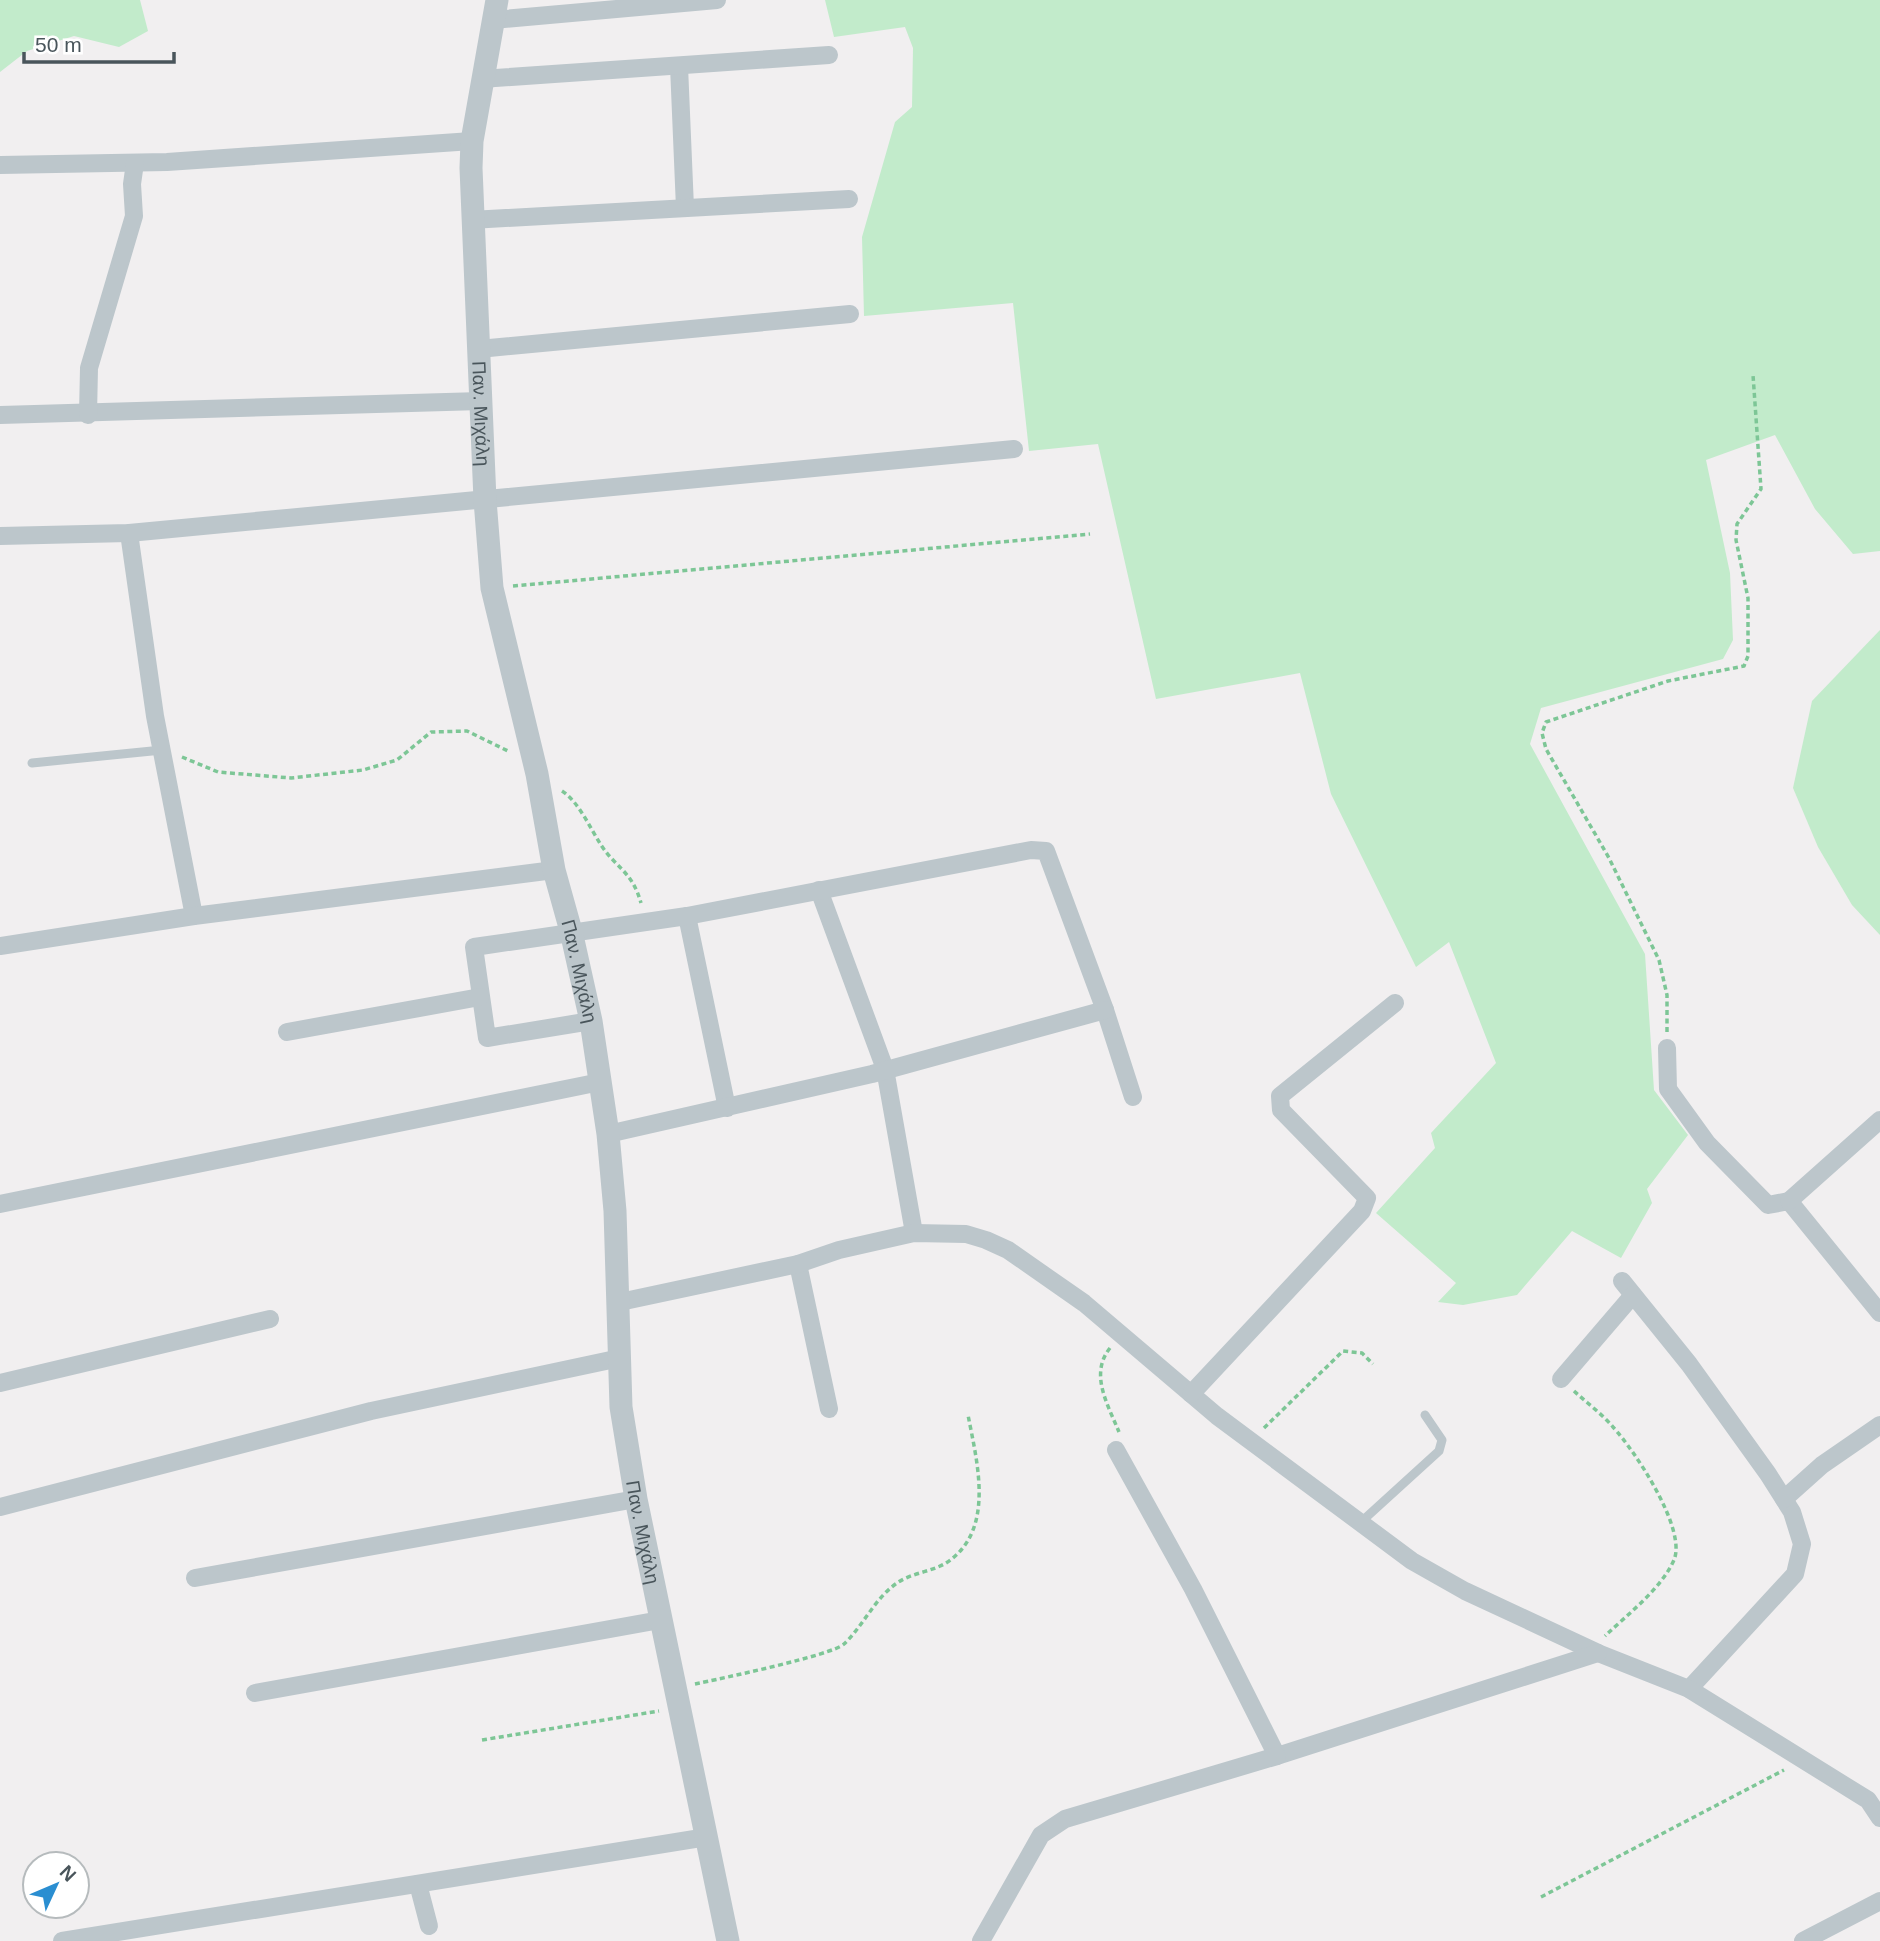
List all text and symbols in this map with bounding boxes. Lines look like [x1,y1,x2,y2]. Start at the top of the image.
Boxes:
scale bar [24,21,175,65]
text: 50 m [35,33,82,56]
street label: Παν. Μιχάλη [469,360,494,467]
street label: Παν. Μιχάλη [558,917,602,1025]
street label: Παν. Μιχάλη [623,1479,664,1586]
north arrow [21,1850,91,1920]
text: N [56,1861,80,1886]

